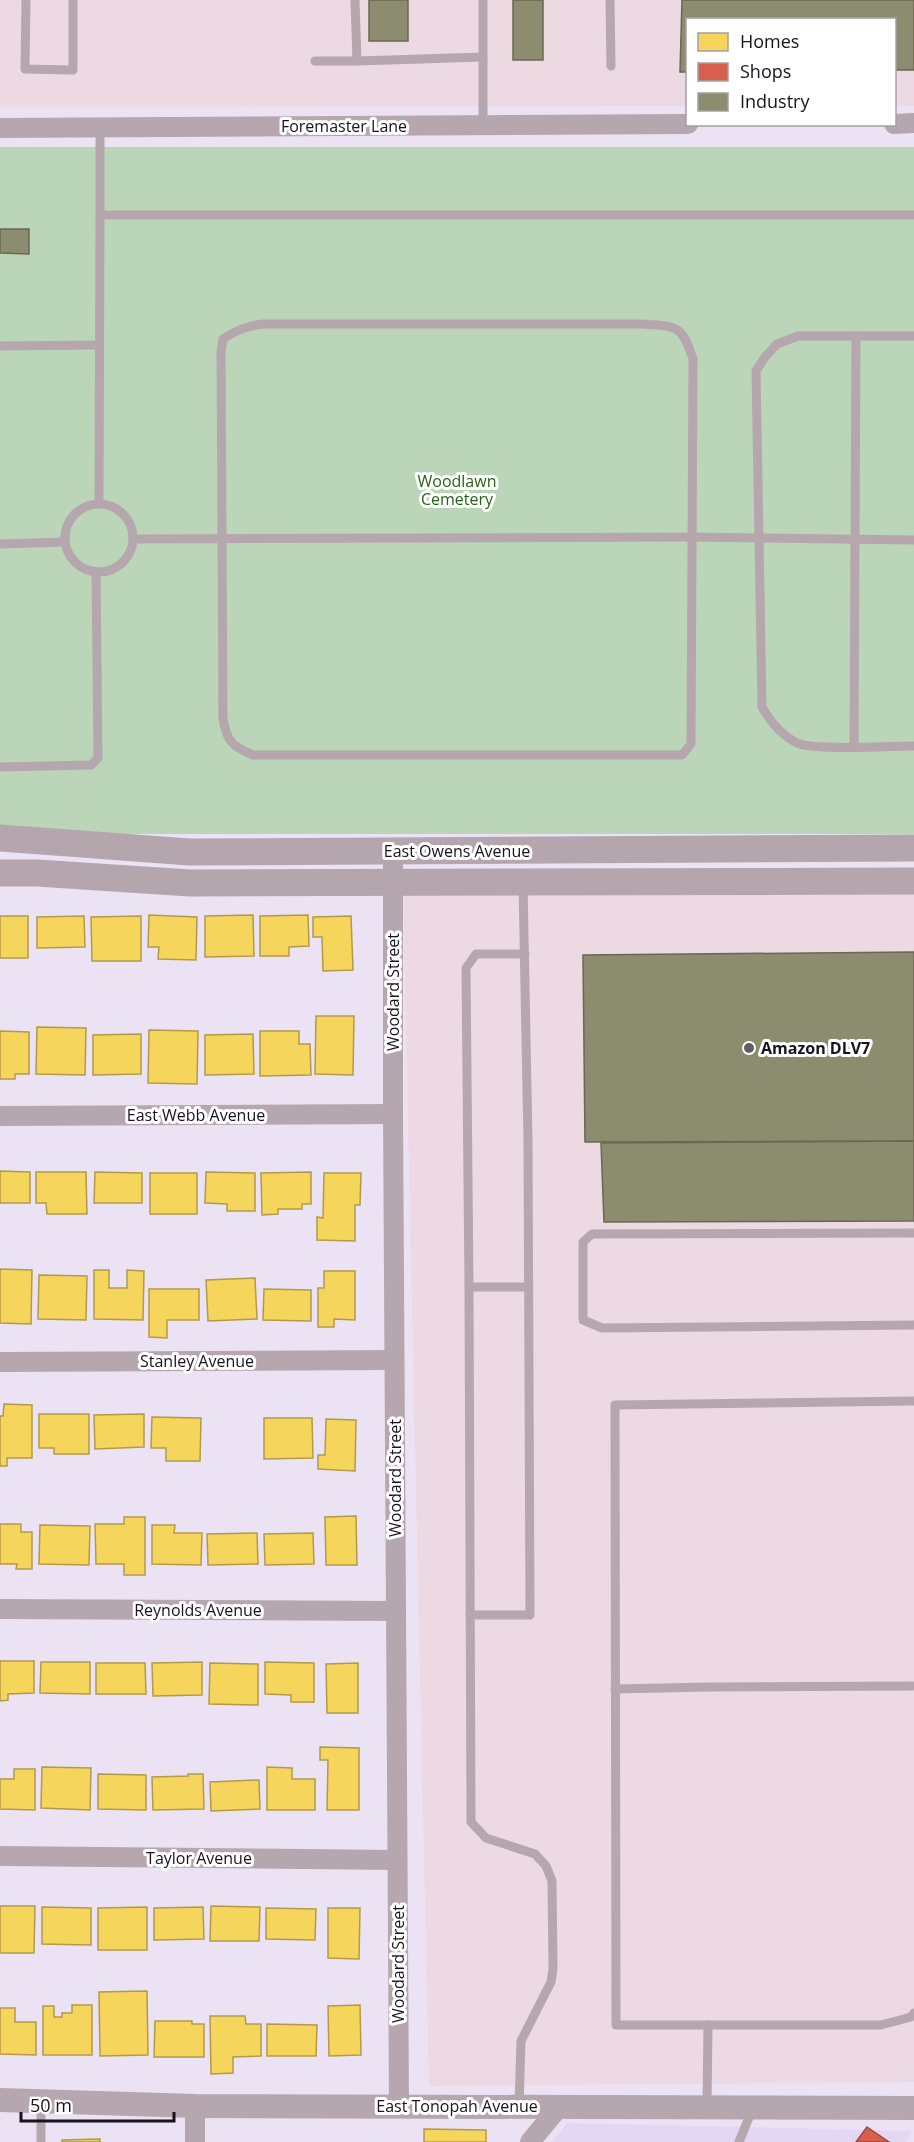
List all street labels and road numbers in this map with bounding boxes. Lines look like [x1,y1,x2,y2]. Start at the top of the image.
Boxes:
street label: Foremaster Lane [281,115,407,137]
street label: East Owens Avenue [384,840,530,862]
street label: Woodard Street [382,933,404,1051]
street label: East Webb Avenue [127,1104,265,1126]
street label: Stanley Avenue [140,1350,254,1372]
street label: Woodard Street [384,1419,406,1537]
street label: Reynolds Avenue [134,1599,262,1621]
street label: Taylor Avenue [146,1847,252,1869]
street label: Woodard Street [387,1905,409,2023]
street label: East Tonopah Avenue [376,2095,538,2117]

